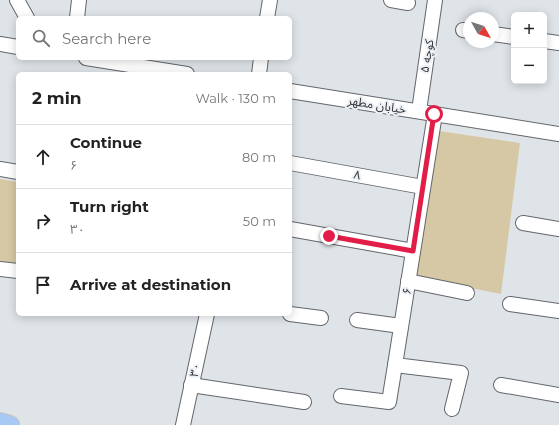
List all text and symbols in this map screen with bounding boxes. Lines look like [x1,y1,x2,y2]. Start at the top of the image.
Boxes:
north arrow [463,12,499,48]
map controls [511,12,547,84]
button: + [511,12,547,48]
search box [16,16,292,60]
icon: search [30,27,52,49]
text: Search here [62,29,151,48]
street label: کوچه ۵ [416,37,438,74]
button: − [511,48,547,84]
text: 2 min [32,88,82,108]
text: Walk · 130 m [195,90,276,106]
street label: خیابان مطهر [346,92,407,117]
route start [425,105,443,123]
text: Continue [70,133,142,152]
icon: ahead [32,146,54,168]
text: 80 m [242,149,276,165]
text: ۶ [70,157,77,173]
street label: ۸ [352,167,362,183]
text: Turn right [70,197,149,216]
icon: right [32,210,54,232]
text: 50 m [243,213,276,229]
text: ۳۰ [70,221,85,237]
route end [320,227,338,245]
icon: arrive [32,274,54,296]
text: Arrive at destination [70,275,231,294]
street label: ۶ [399,286,414,295]
street label: ۳۰ [186,362,203,378]

